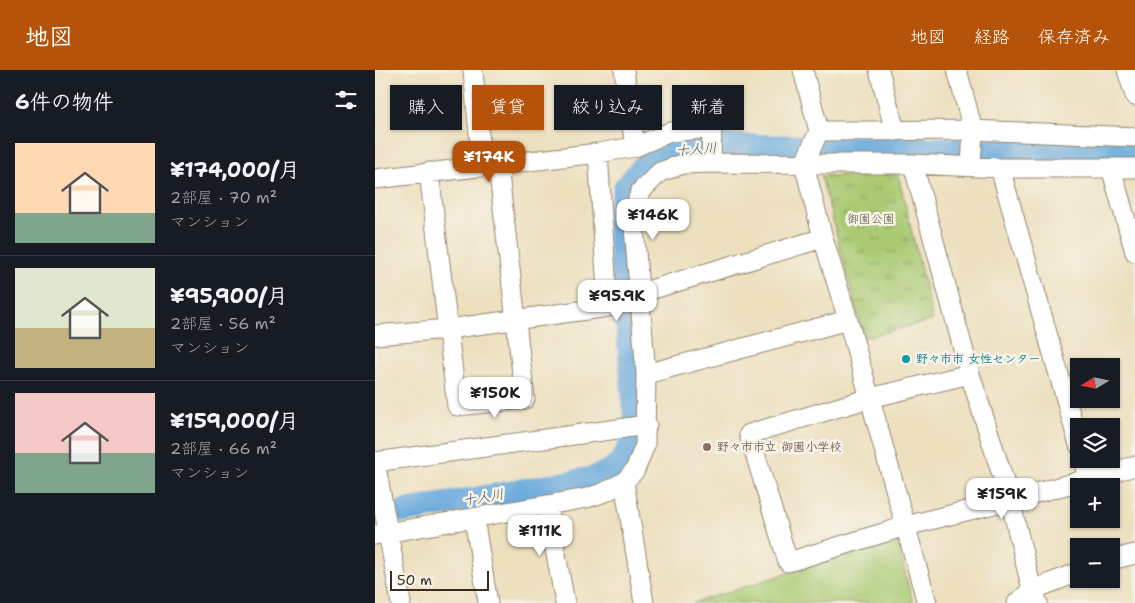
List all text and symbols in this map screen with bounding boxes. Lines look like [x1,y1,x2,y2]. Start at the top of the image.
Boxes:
text: 地図 [25,21,73,53]
text: 地図 [910,25,946,49]
text: 経路 [974,25,1010,49]
text: 保存済み [1038,25,1110,49]
chip: 購入 [390,85,462,130]
chip: 賃貸 [472,85,544,130]
chip: 絞り込み [554,85,662,130]
chip: 新着 [672,85,744,130]
icon: filters [332,86,360,114]
text: 6件の物件 [15,88,114,116]
water label: 十人川 [674,139,718,159]
pin: ¥174K [454,140,524,183]
text: ¥174K [463,146,515,167]
text: ¥174,000/月 [170,156,300,184]
icon: home [55,163,115,223]
text: 2部屋 · 70 m² [170,187,277,208]
pin: ¥146K [618,198,688,241]
text: ¥146K [627,204,679,225]
text: マンション [170,211,249,232]
park label: 御園公園 [847,211,895,227]
pin: ¥95.9K [576,280,658,322]
text: ¥95,900/月 [170,282,288,310]
text: ¥95.9K [589,285,645,306]
icon: home [55,288,115,348]
text: 2部屋 · 56 m² [170,313,276,334]
text: マンション [170,337,249,358]
place label: 野々市市 女性センター [916,351,1040,367]
marker: 野々市市 女性センター [900,353,912,365]
north arrow [1070,358,1120,408]
map controls [1070,358,1120,588]
pin: ¥150K [460,376,530,419]
text: ¥150K [470,382,520,403]
text: ¥159,000/月 [170,407,299,435]
icon: home [55,413,115,473]
button: layers [1070,418,1120,468]
text: 2部屋 · 66 m² [170,438,277,459]
place label: 野々市市立 御園小学校 [717,439,841,455]
marker: 野々市市立 御園小学校 [701,441,713,453]
text: マンション [170,462,249,483]
pin: ¥159K [967,478,1037,520]
button: + [1070,478,1120,528]
text: ¥159K [977,483,1027,504]
water label: 十人川 [461,484,505,510]
pin: ¥111K [505,514,575,557]
text: ¥111K [519,520,561,541]
button: − [1070,538,1120,588]
scale bar [390,568,489,591]
text: 50 m [397,571,432,589]

